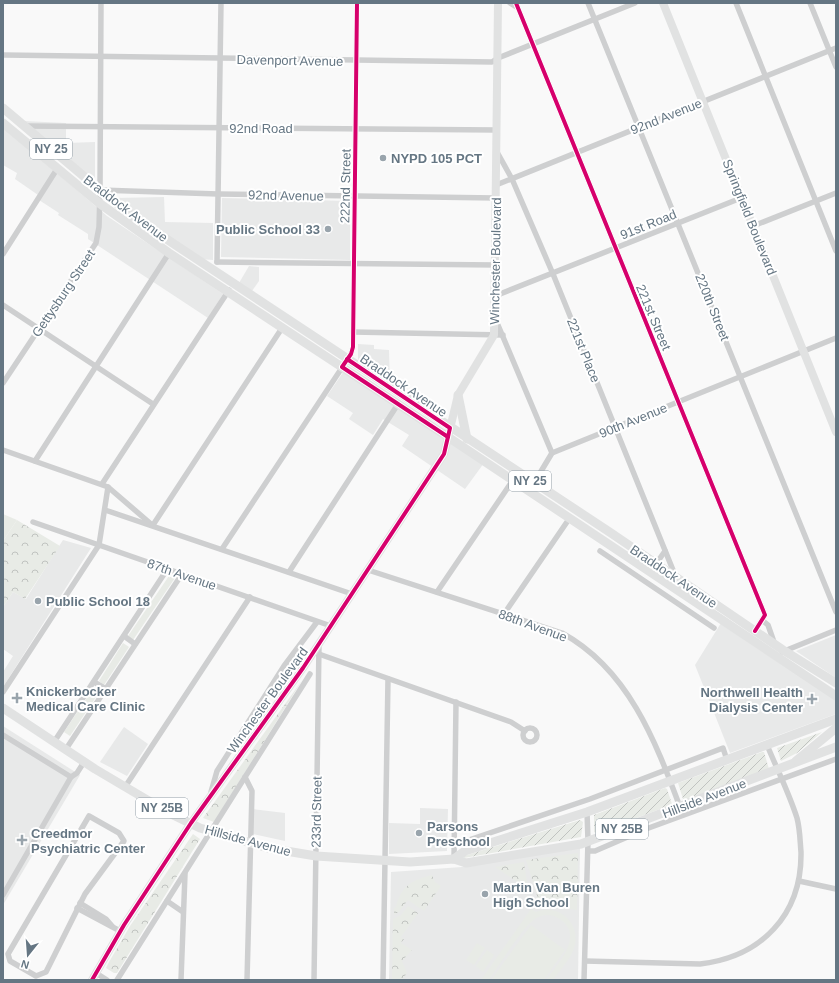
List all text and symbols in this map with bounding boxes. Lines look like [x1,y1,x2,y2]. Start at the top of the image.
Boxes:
street label: Davenport Avenue [237,52,343,69]
street label: 92nd Avenue [628,95,704,138]
street label: 92nd Road [229,121,293,136]
road number: NY 25 [30,139,72,159]
street label: 222nd Street [337,148,354,223]
place label: NYPD 105 PCT [391,151,482,166]
marker: NYPD 105 PCT [378,153,388,163]
street label: Springfield Boulevard [719,157,780,277]
street label: Braddock Avenue [81,172,171,245]
street label: 92nd Avenue [248,187,324,204]
street label: Winchester Boulevard [487,197,504,325]
street label: 91st Road [618,206,678,243]
place label: Public School 33 [216,222,320,237]
marker: Public School 33 [323,224,333,234]
street label: Gettysburg Street [29,247,98,340]
street label: 220th Street [692,272,733,343]
street label: 221st Street [633,282,674,353]
street label: 221st Place [564,316,603,384]
street label: Braddock Avenue [357,351,450,420]
street label: 90th Avenue [597,400,669,441]
road number: NY 25 [509,471,551,491]
street label: Braddock Avenue [627,542,720,611]
street label: 87th Avenue [145,556,218,593]
place label: Public School 18 [46,594,150,609]
marker: Public School 18 [33,596,43,606]
street label: 88th Avenue [496,606,569,645]
street label: Winchester Boulevard [224,644,311,756]
place label: Knickerbocker Medical Care Clinic [26,684,145,714]
place label: Northwell Health Dialysis Center [700,685,803,715]
marker: Knickerbocker Medical Care Clinic [11,692,23,704]
marker: Northwell Health Dialysis Center [806,693,818,705]
street label: 233rd Street [308,776,325,848]
street label: Hillside Avenue [660,776,748,821]
road number: NY 25B [136,798,188,818]
place label: Parsons Preschool [427,819,490,849]
road number: NY 25B [596,819,648,839]
street label: Hillside Avenue [203,822,293,859]
place label: Creedmor Psychiatric Center [31,826,145,856]
marker: Parsons Preschool [414,828,424,838]
marker: Creedmor Psychiatric Center [16,834,28,846]
place label: Martin Van Buren High School [493,880,600,910]
marker: Martin Van Buren High School [480,889,490,899]
north arrow [8,935,48,975]
text: N [19,958,31,971]

